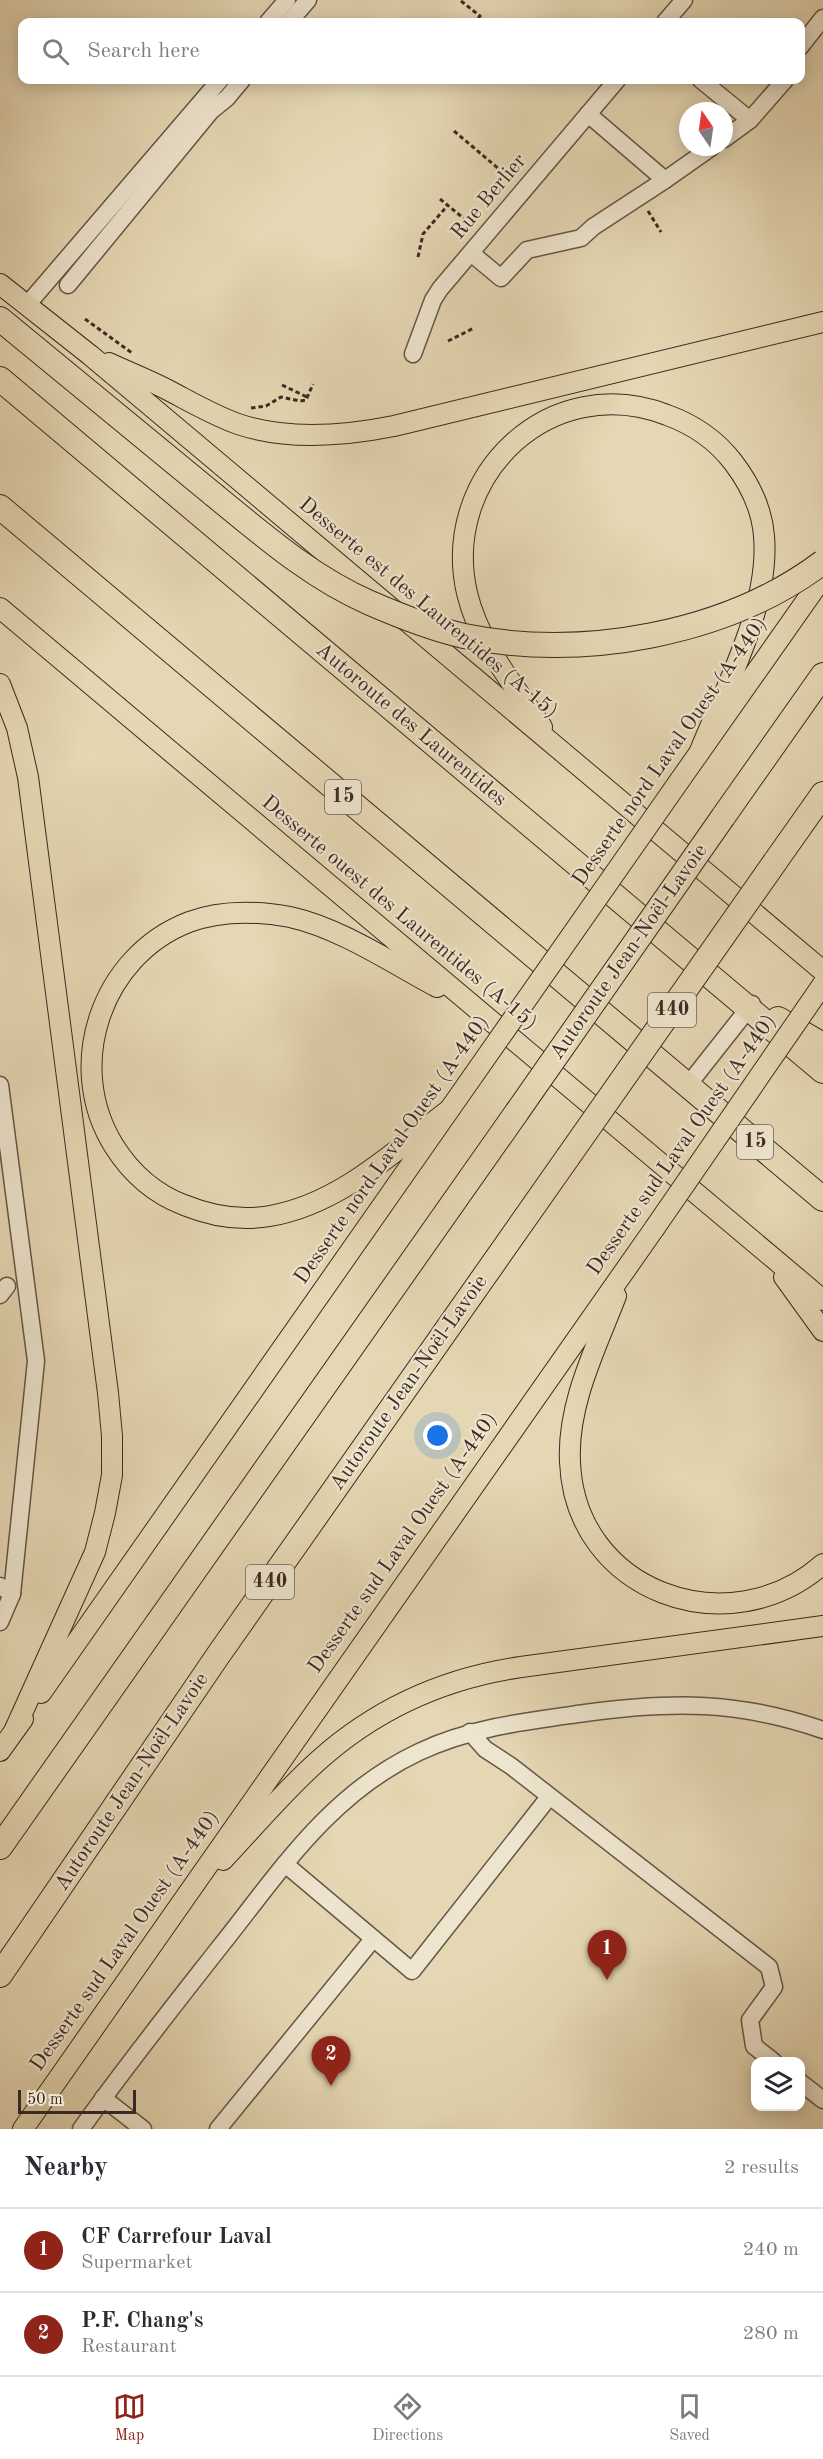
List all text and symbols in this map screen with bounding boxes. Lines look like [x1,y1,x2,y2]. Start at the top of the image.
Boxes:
search box [18,18,805,84]
icon: search [39,35,72,68]
text: Search here [87,40,200,62]
north arrow [679,102,733,156]
street label: Rue Berlier [447,150,531,244]
street label: Desserte est des Laurentides (A-15) [295,494,561,722]
street label: Desserte nord Laval Ouest (A-440) [569,614,771,890]
street label: Autoroute des Laurentides [312,639,510,811]
road number: 15 [325,780,361,814]
street label: Desserte ouest des Laurentides (A-15) [257,792,541,1034]
street label: Autoroute Jean-Noël-Lavoie [546,840,712,1064]
road number: 440 [648,993,696,1027]
street label: Desserte sud Laval Ouest (A-440) [584,1011,780,1279]
street label: Desserte nord Laval Ouest (A-440) [291,1012,493,1288]
road number: 15 [737,1125,773,1159]
street label: Autoroute Jean-Noël-Lavoie [326,1271,492,1495]
street label: Desserte sud Laval Ouest (A-440) [305,1409,501,1677]
your location [423,1421,452,1450]
road number: 440 [246,1565,294,1599]
street label: Autoroute Jean-Noël-Lavoie [51,1669,213,1895]
street label: Desserte sud Laval Ouest (A-440) [27,1807,223,2075]
pin: 1 [588,1930,626,1980]
pin: 2 [312,2036,350,2086]
map controls [751,2057,805,2111]
button: layers [751,2057,805,2111]
scale bar [18,2087,136,2114]
text: 50 m [27,2092,63,2108]
text: Nearby [24,2155,108,2181]
text: 2 results [724,2158,799,2178]
text: CF Carrefour Laval [81,2226,272,2248]
text: 1 [38,2240,49,2260]
text: 240 m [743,2240,799,2260]
text: Supermarket [81,2253,192,2273]
text: P.F. Chang's [81,2310,203,2332]
text: 2 [38,2324,49,2344]
text: 280 m [743,2324,799,2344]
text: Restaurant [81,2337,177,2357]
tab: Map [113,2390,146,2446]
tab: Directions [372,2390,443,2446]
tab: Saved [669,2390,710,2446]

